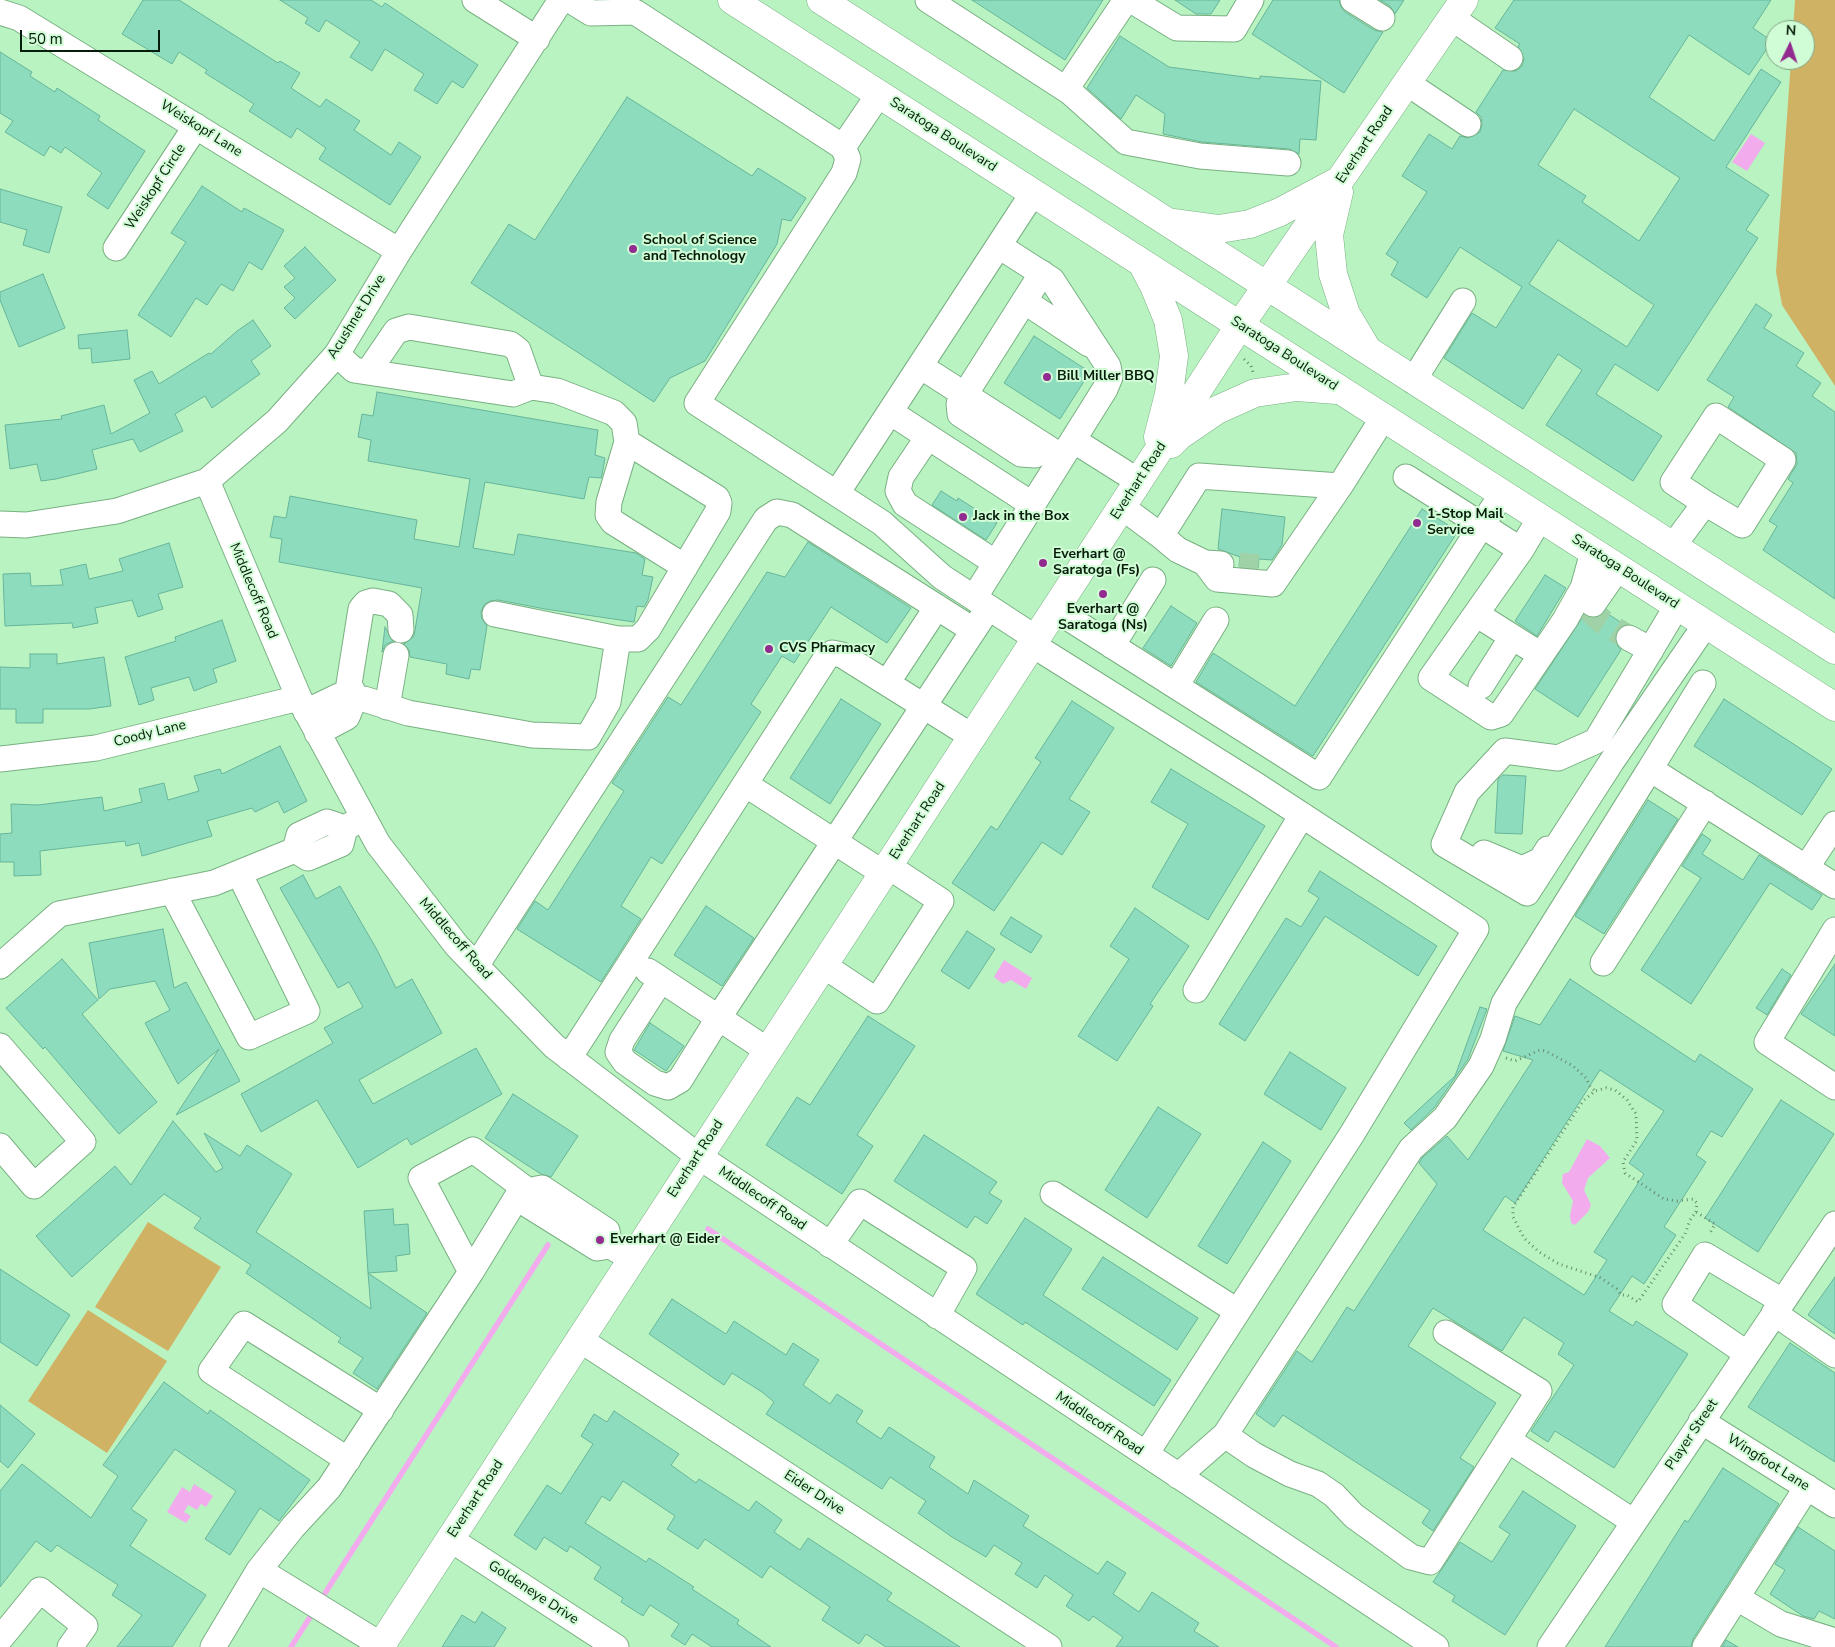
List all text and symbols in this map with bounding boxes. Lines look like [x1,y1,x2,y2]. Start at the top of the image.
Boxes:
scale bar [22,20,162,52]
north arrow [1765,20,1815,70]
text: N [1785,21,1797,40]
text: 50 m [28,29,63,49]
street label: Saratoga Boulevard [886,94,1000,176]
street label: Weiskopf Lane [157,97,245,161]
street label: Everhart Road [1333,103,1397,187]
street label: Weiskopf Circle [122,141,190,233]
place label: School of Science and Technology [643,233,757,266]
marker: School of Science and Technology [627,243,639,255]
street label: Acushnet Drive [324,272,390,362]
street label: Saratoga Boulevard [1227,313,1341,395]
place label: Bill Miller BBQ [1057,369,1155,385]
marker: Bill Miller BBQ [1041,371,1053,383]
street label: Everhart Road [1108,439,1170,523]
place label: 1-Stop Mail Service [1427,507,1503,540]
place label: Jack in the Box [973,509,1069,525]
marker: Jack in the Box [957,511,969,523]
marker: 1-Stop Mail Service [1411,517,1423,529]
street label: Saratoga Boulevard [1568,531,1682,613]
street label: Middlecoff Road [225,541,281,641]
place label: Everhart @ Saratoga (Fs) [1053,547,1140,580]
marker: Everhart @ Saratoga (Fs) [1037,557,1049,569]
marker: Everhart @ Saratoga (Ns) [1097,588,1109,600]
place label: Everhart @ Saratoga (Ns) [1058,602,1148,634]
place label: CVS Pharmacy [779,641,875,657]
marker: CVS Pharmacy [763,643,775,655]
street label: Coody Lane [112,717,188,751]
street label: Everhart Road [887,779,949,863]
street label: Middlecoff Road [415,895,495,983]
street label: Everhart Road [665,1117,727,1201]
street label: Middlecoff Road [715,1163,809,1235]
place label: Everhart @ Eider [610,1232,720,1248]
marker: Everhart @ Eider [594,1234,606,1246]
street label: Middlecoff Road [1052,1388,1146,1460]
street label: Player Street [1662,1396,1722,1474]
street label: Wingfoot Lane [1724,1431,1812,1495]
street label: Everhart Road [445,1457,507,1541]
street label: Eider Drive [781,1467,847,1519]
street label: Goldeneye Drive [485,1558,581,1628]

